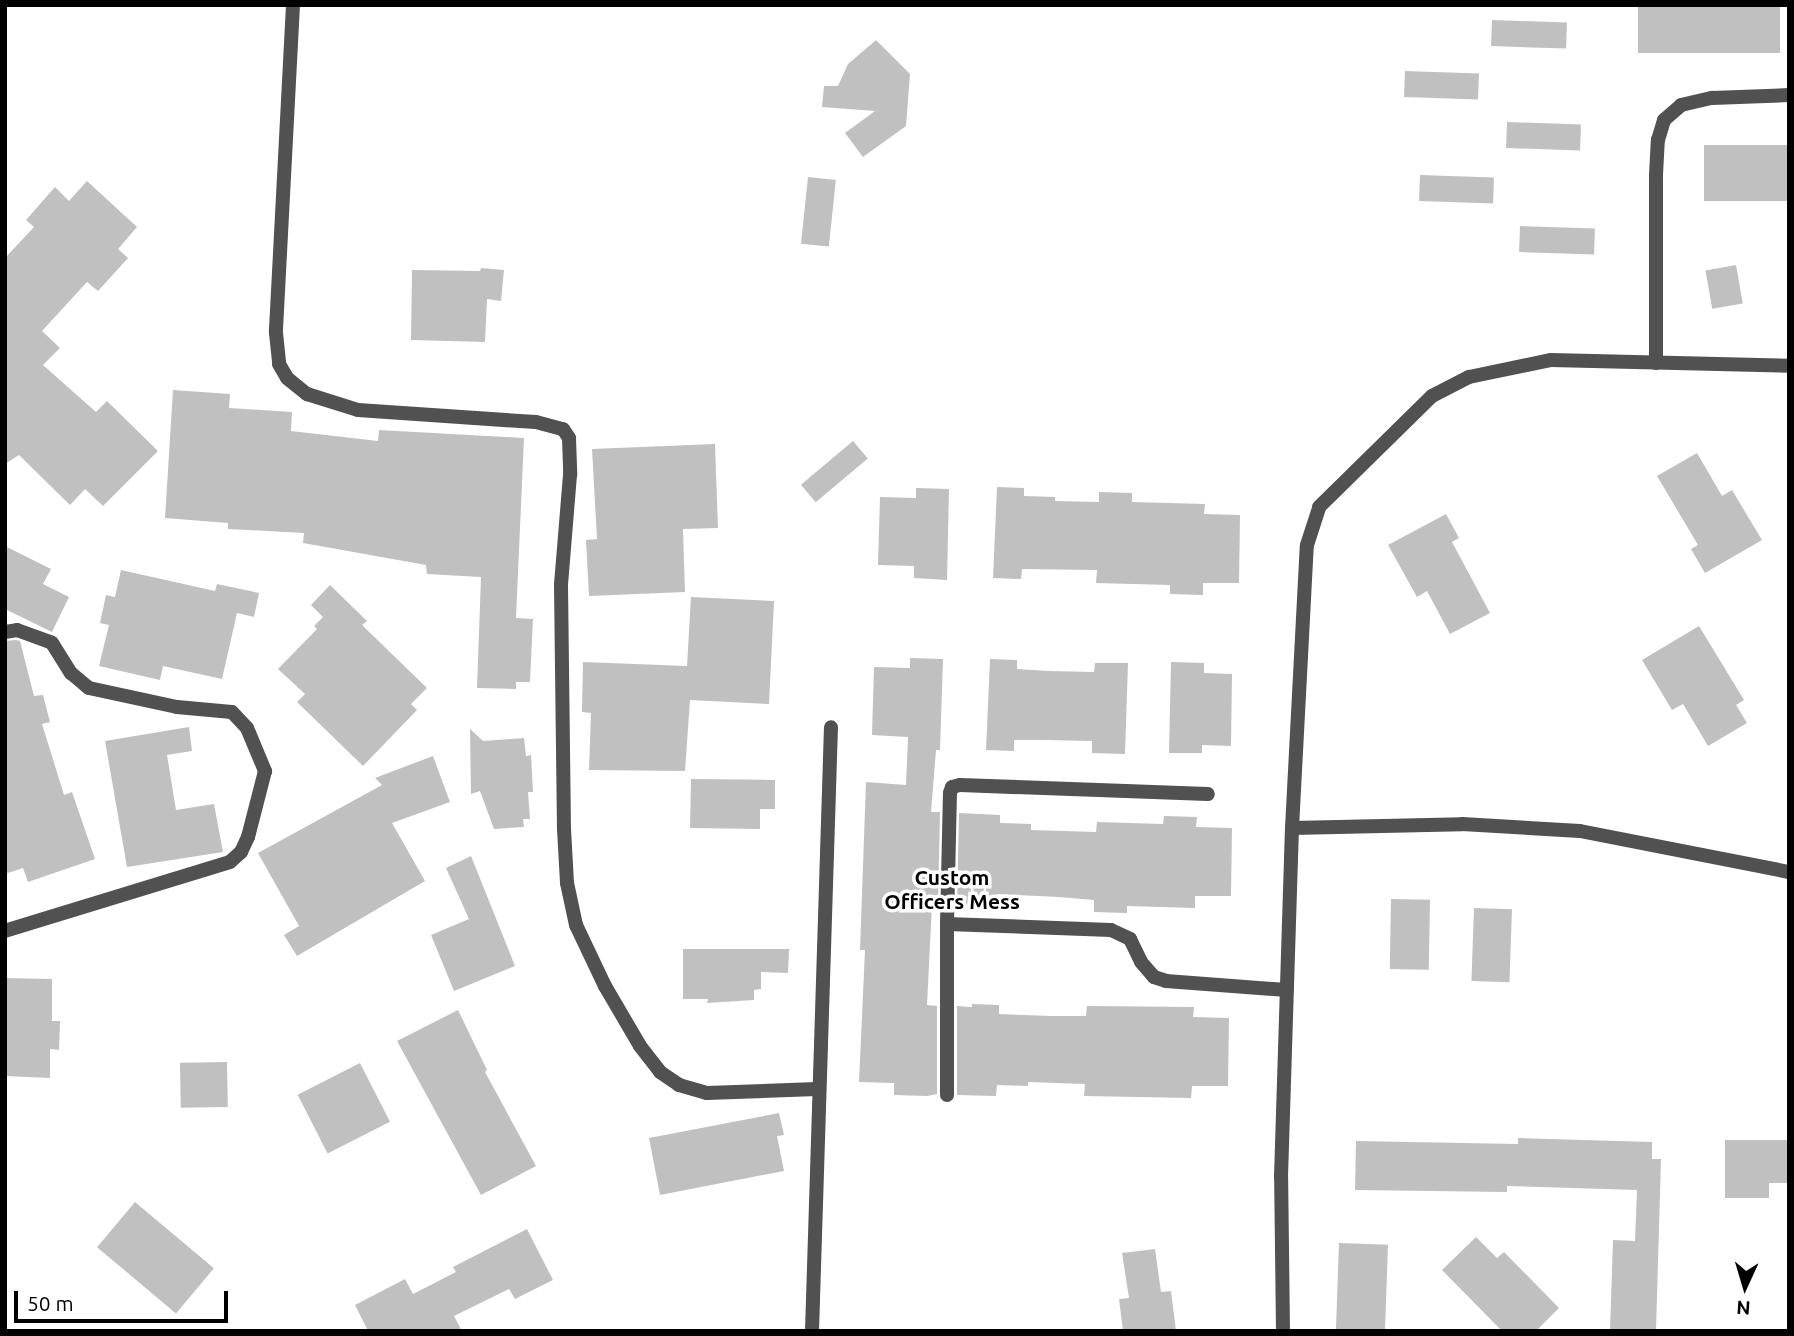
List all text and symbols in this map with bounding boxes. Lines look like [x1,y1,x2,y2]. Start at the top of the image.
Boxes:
district label: Custom Officers Mess [884,864,1020,914]
north arrow [1710,1252,1780,1322]
scale bar [18,1276,231,1320]
text: 50 m [27,1291,74,1315]
text: N [1736,1296,1751,1319]

